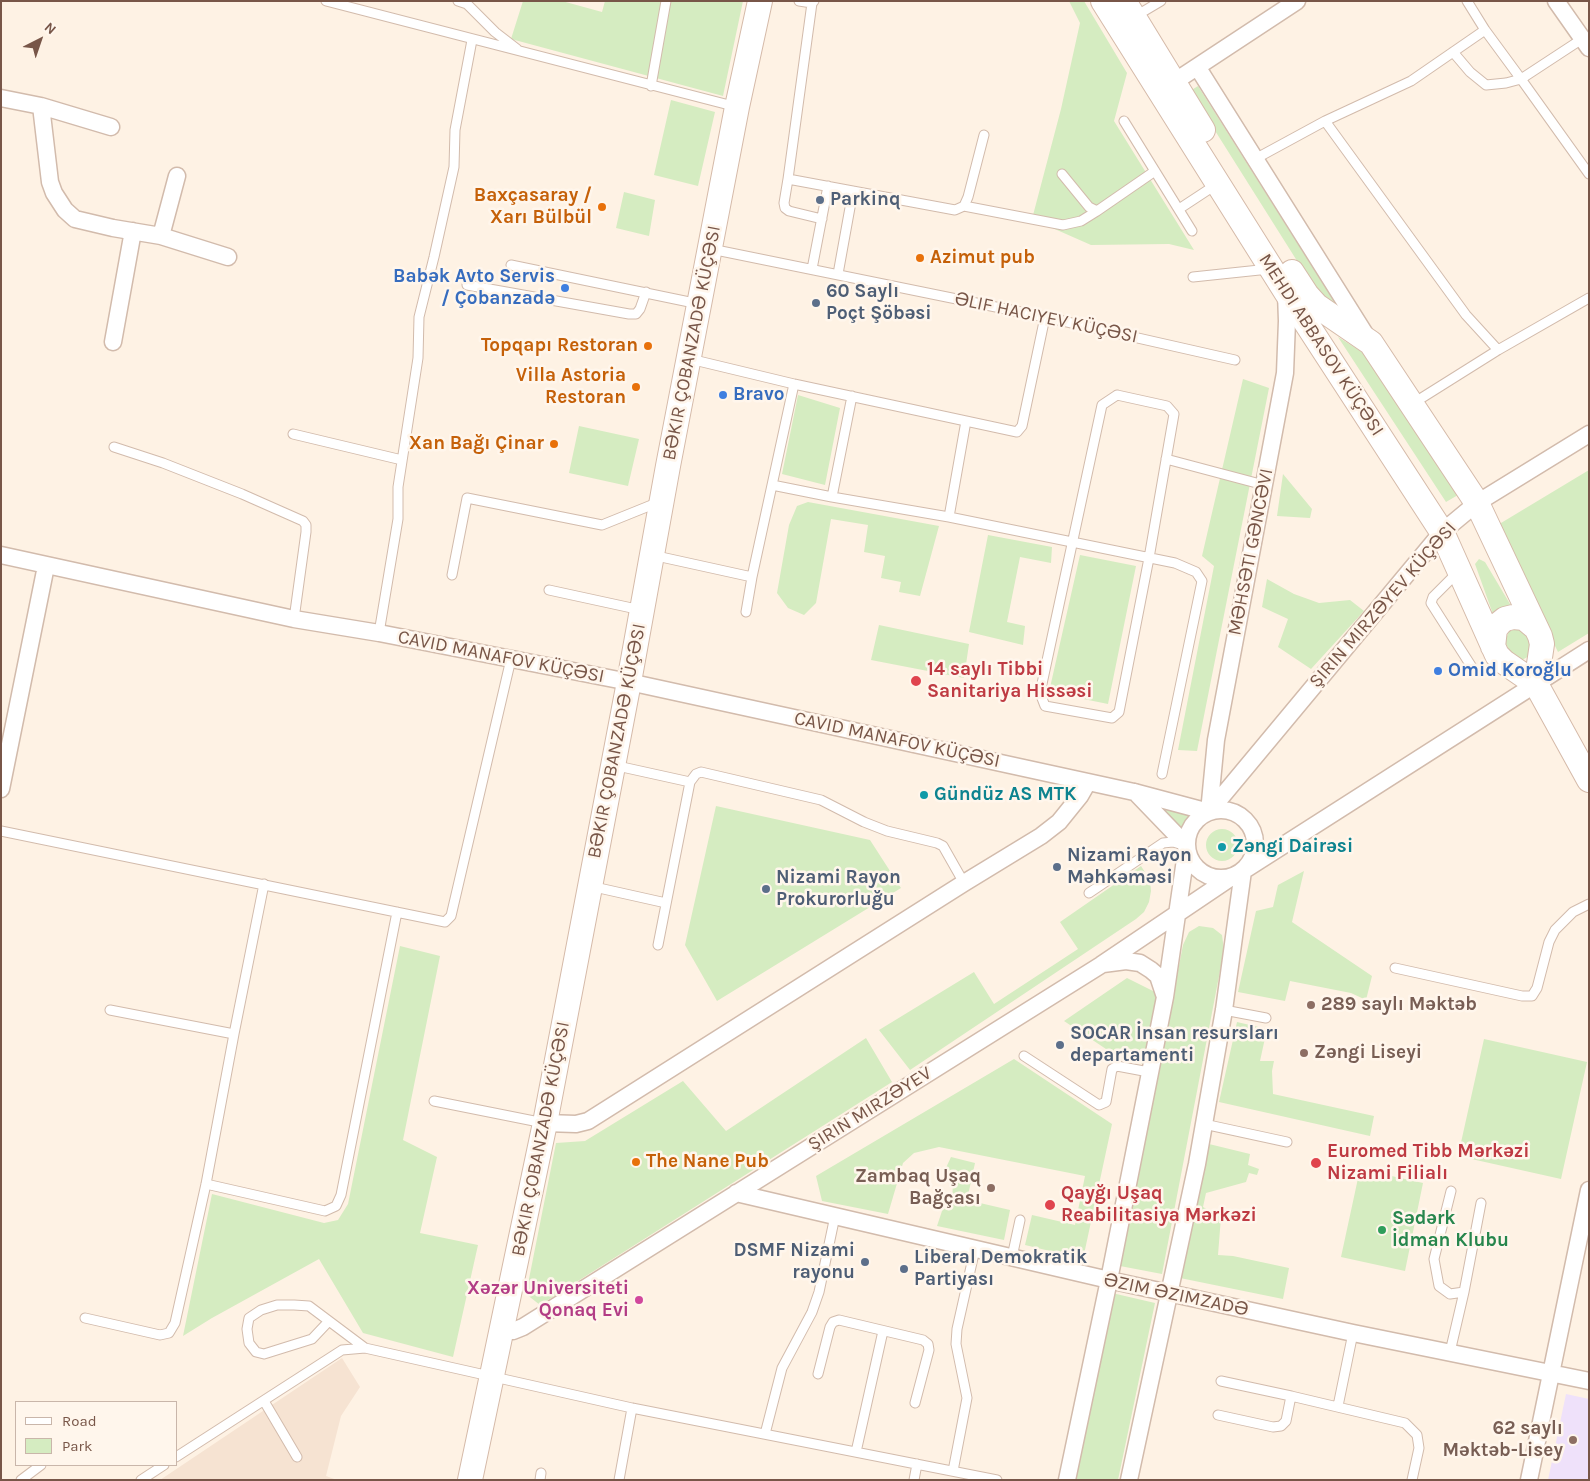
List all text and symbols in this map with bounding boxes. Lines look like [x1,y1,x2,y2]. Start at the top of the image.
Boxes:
north arrow [15,15,65,65]
text: N [41,19,60,38]
place label: Baxçasaray / Xarı Bülbül [474,185,592,229]
place label: Parkinq [830,189,900,211]
marker: Parkinq [814,194,826,206]
marker: Baxçasaray / Xarı Bülbül [596,201,608,213]
street label: BƏKIR ÇOBANZADƏ KÜÇƏSI [658,224,726,462]
place label: Azimut pub [930,247,1035,269]
street label: MEHDI ABBASOV KÜÇƏSI [1253,250,1389,440]
marker: Azimut pub [914,252,926,264]
place label: Babək Avto Servis / Çobanzadə [393,266,555,310]
place label: 60 Saylı Poçt Şöbəsi [826,281,932,325]
marker: Babək Avto Servis / Çobanzadə [559,282,571,294]
street label: ƏLIF HACIYEV KÜÇƏSI [952,287,1140,349]
marker: 60 Saylı Poçt Şöbəsi [810,297,822,309]
place label: Topqapı Restoran [481,335,638,357]
marker: Topqapı Restoran [642,340,654,352]
place label: Villa Astoria Restoran [516,365,626,409]
marker: Villa Astoria Restoran [630,381,642,393]
place label: Bravo [733,384,784,406]
marker: Bravo [717,389,729,401]
place label: Xan Bağı Çinar [409,433,544,455]
marker: Xan Bağı Çinar [548,438,560,450]
street label: MƏHSƏTI GƏNCƏVI [1224,467,1278,637]
street label: ŞIRIN MIRZƏYEV KÜÇƏSI [1305,517,1461,693]
street label: BƏKIR ÇOBANZADƏ KÜÇƏSI [583,622,651,860]
street label: CAVID MANAFOV KÜÇƏSI [396,626,606,688]
place label: 14 saylı Tibbi Sanitariya Hissəsi [927,659,1093,703]
place label: Omid Koroğlu [1448,660,1572,682]
marker: Omid Koroğlu [1432,665,1444,677]
marker: 14 saylı Tibbi Sanitariya Hissəsi [909,674,923,688]
street label: CAVID MANAFOV KÜÇƏSI [792,707,1002,773]
place label: Gündüz AS MTK [934,784,1076,806]
marker: Gündüz AS MTK [918,789,930,801]
place label: Zəngi Dairəsi [1232,836,1353,858]
marker: Zəngi Dairəsi [1216,841,1228,853]
place label: Nizami Rayon Məhkəməsi [1067,845,1192,889]
marker: Nizami Rayon Məhkəməsi [1051,861,1063,873]
place label: Nizami Rayon Prokurorluğu [776,867,901,911]
marker: Nizami Rayon Prokurorluğu [760,883,772,895]
place label: 289 saylı Məktəb [1321,994,1477,1016]
marker: 289 saylı Məktəb [1305,999,1317,1011]
street label: BƏKIR ÇOBANZADƏ KÜÇƏSI [507,1020,575,1258]
place label: SOCAR İnsan resursları departamenti [1070,1023,1279,1067]
marker: SOCAR İnsan resursları departamenti [1054,1039,1066,1051]
place label: Zəngi Liseyi [1314,1042,1422,1064]
marker: Zəngi Liseyi [1298,1047,1310,1059]
street label: ŞIRIN MIRZƏYEV [804,1062,936,1156]
place label: Euromed Tibb Mərkəzi Nizami Filialı [1327,1141,1529,1185]
place label: The Nane Pub [646,1151,769,1173]
marker: The Nane Pub [630,1156,642,1168]
marker: Euromed Tibb Mərkəzi Nizami Filialı [1309,1156,1323,1170]
place label: Zambaq Uşaq Bağçası [855,1166,981,1210]
marker: Zambaq Uşaq Bağçası [985,1182,997,1194]
place label: Qayğı Uşaq Reabilitasiya Mərkəzi [1061,1183,1257,1227]
marker: Qayğı Uşaq Reabilitasiya Mərkəzi [1043,1198,1057,1212]
place label: Sədərk İdman Klubu [1392,1208,1509,1252]
marker: Sədərk İdman Klubu [1376,1224,1388,1236]
place label: DSMF Nizami rayonu [733,1240,855,1284]
place label: Liberal Demokratik Partiyası [914,1247,1087,1291]
marker: DSMF Nizami rayonu [859,1256,871,1268]
marker: Liberal Demokratik Partiyası [898,1263,910,1275]
street label: ƏZIM ƏZIMZADƏ [1102,1269,1250,1321]
place label: Xəzər Universiteti Qonaq Evi [467,1278,629,1322]
marker: Xəzər Universiteti Qonaq Evi [633,1294,645,1306]
legend [15,1401,178,1466]
text: Road [62,1412,97,1430]
place label: 62 saylı Məktəb-Lisey [1442,1418,1563,1462]
marker: 62 saylı Məktəb-Lisey [1567,1434,1579,1446]
text: Park [62,1437,92,1455]

